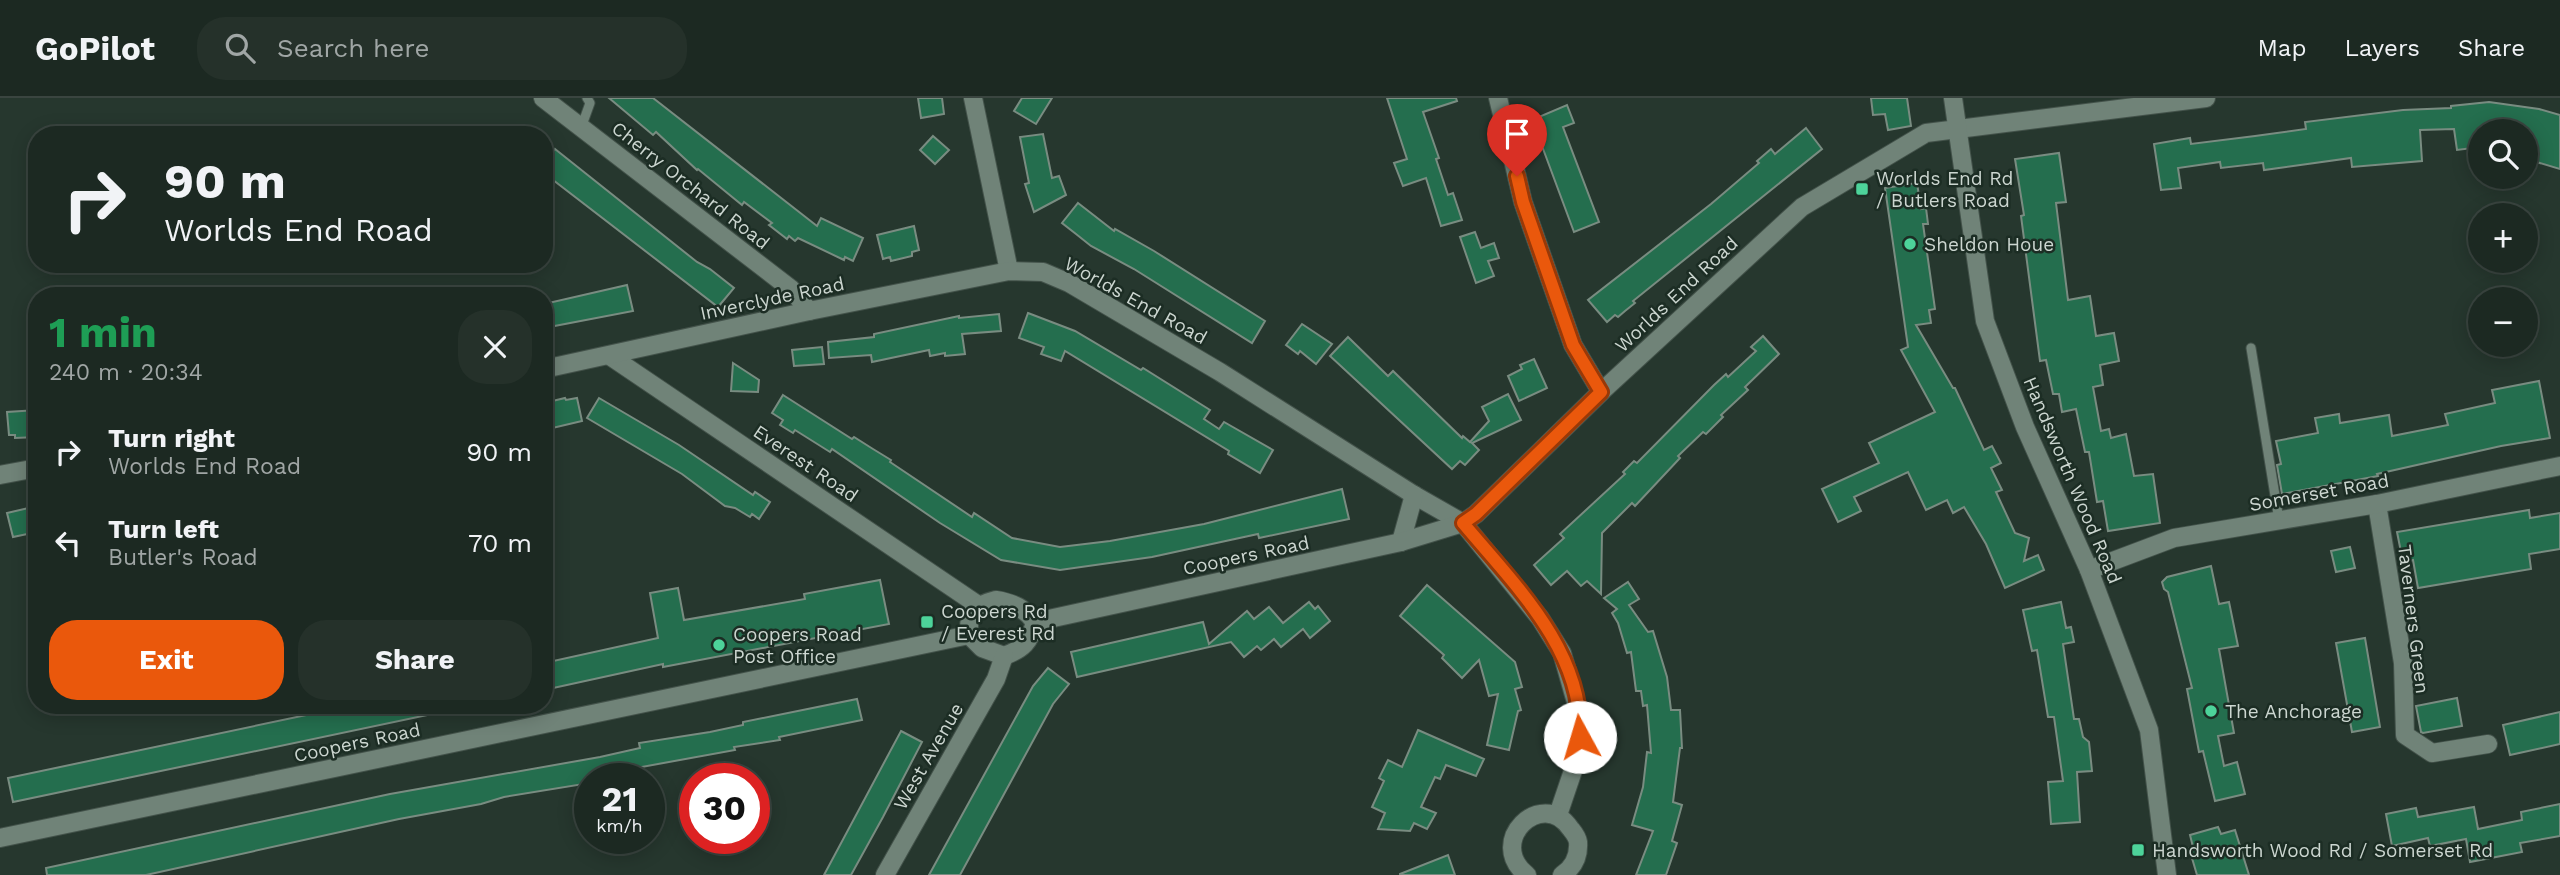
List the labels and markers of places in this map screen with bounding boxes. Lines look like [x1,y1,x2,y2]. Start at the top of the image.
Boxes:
pin [1487,104,1547,176]
place label: Worlds End Rd / Butlers Road [1876,167,2014,212]
marker: Worlds End Rd / Butlers Road [1854,181,1870,197]
place label: Sheldon Houe [1924,233,2054,256]
marker: Sheldon Houe [1902,236,1918,252]
place label: Coopers Rd / Everest Rd [941,600,1055,645]
marker: Coopers Rd / Everest Rd [919,614,935,630]
place label: Coopers Road Post Office [733,623,862,668]
marker: Coopers Road Post Office [711,637,727,653]
place label: The Anchorage [2225,700,2362,723]
marker: The Anchorage [2203,703,2219,719]
place label: Handsworth Wood Rd / Somerset Rd [2152,839,2493,862]
marker: Handsworth Wood Rd / Somerset Rd [2130,842,2146,858]

